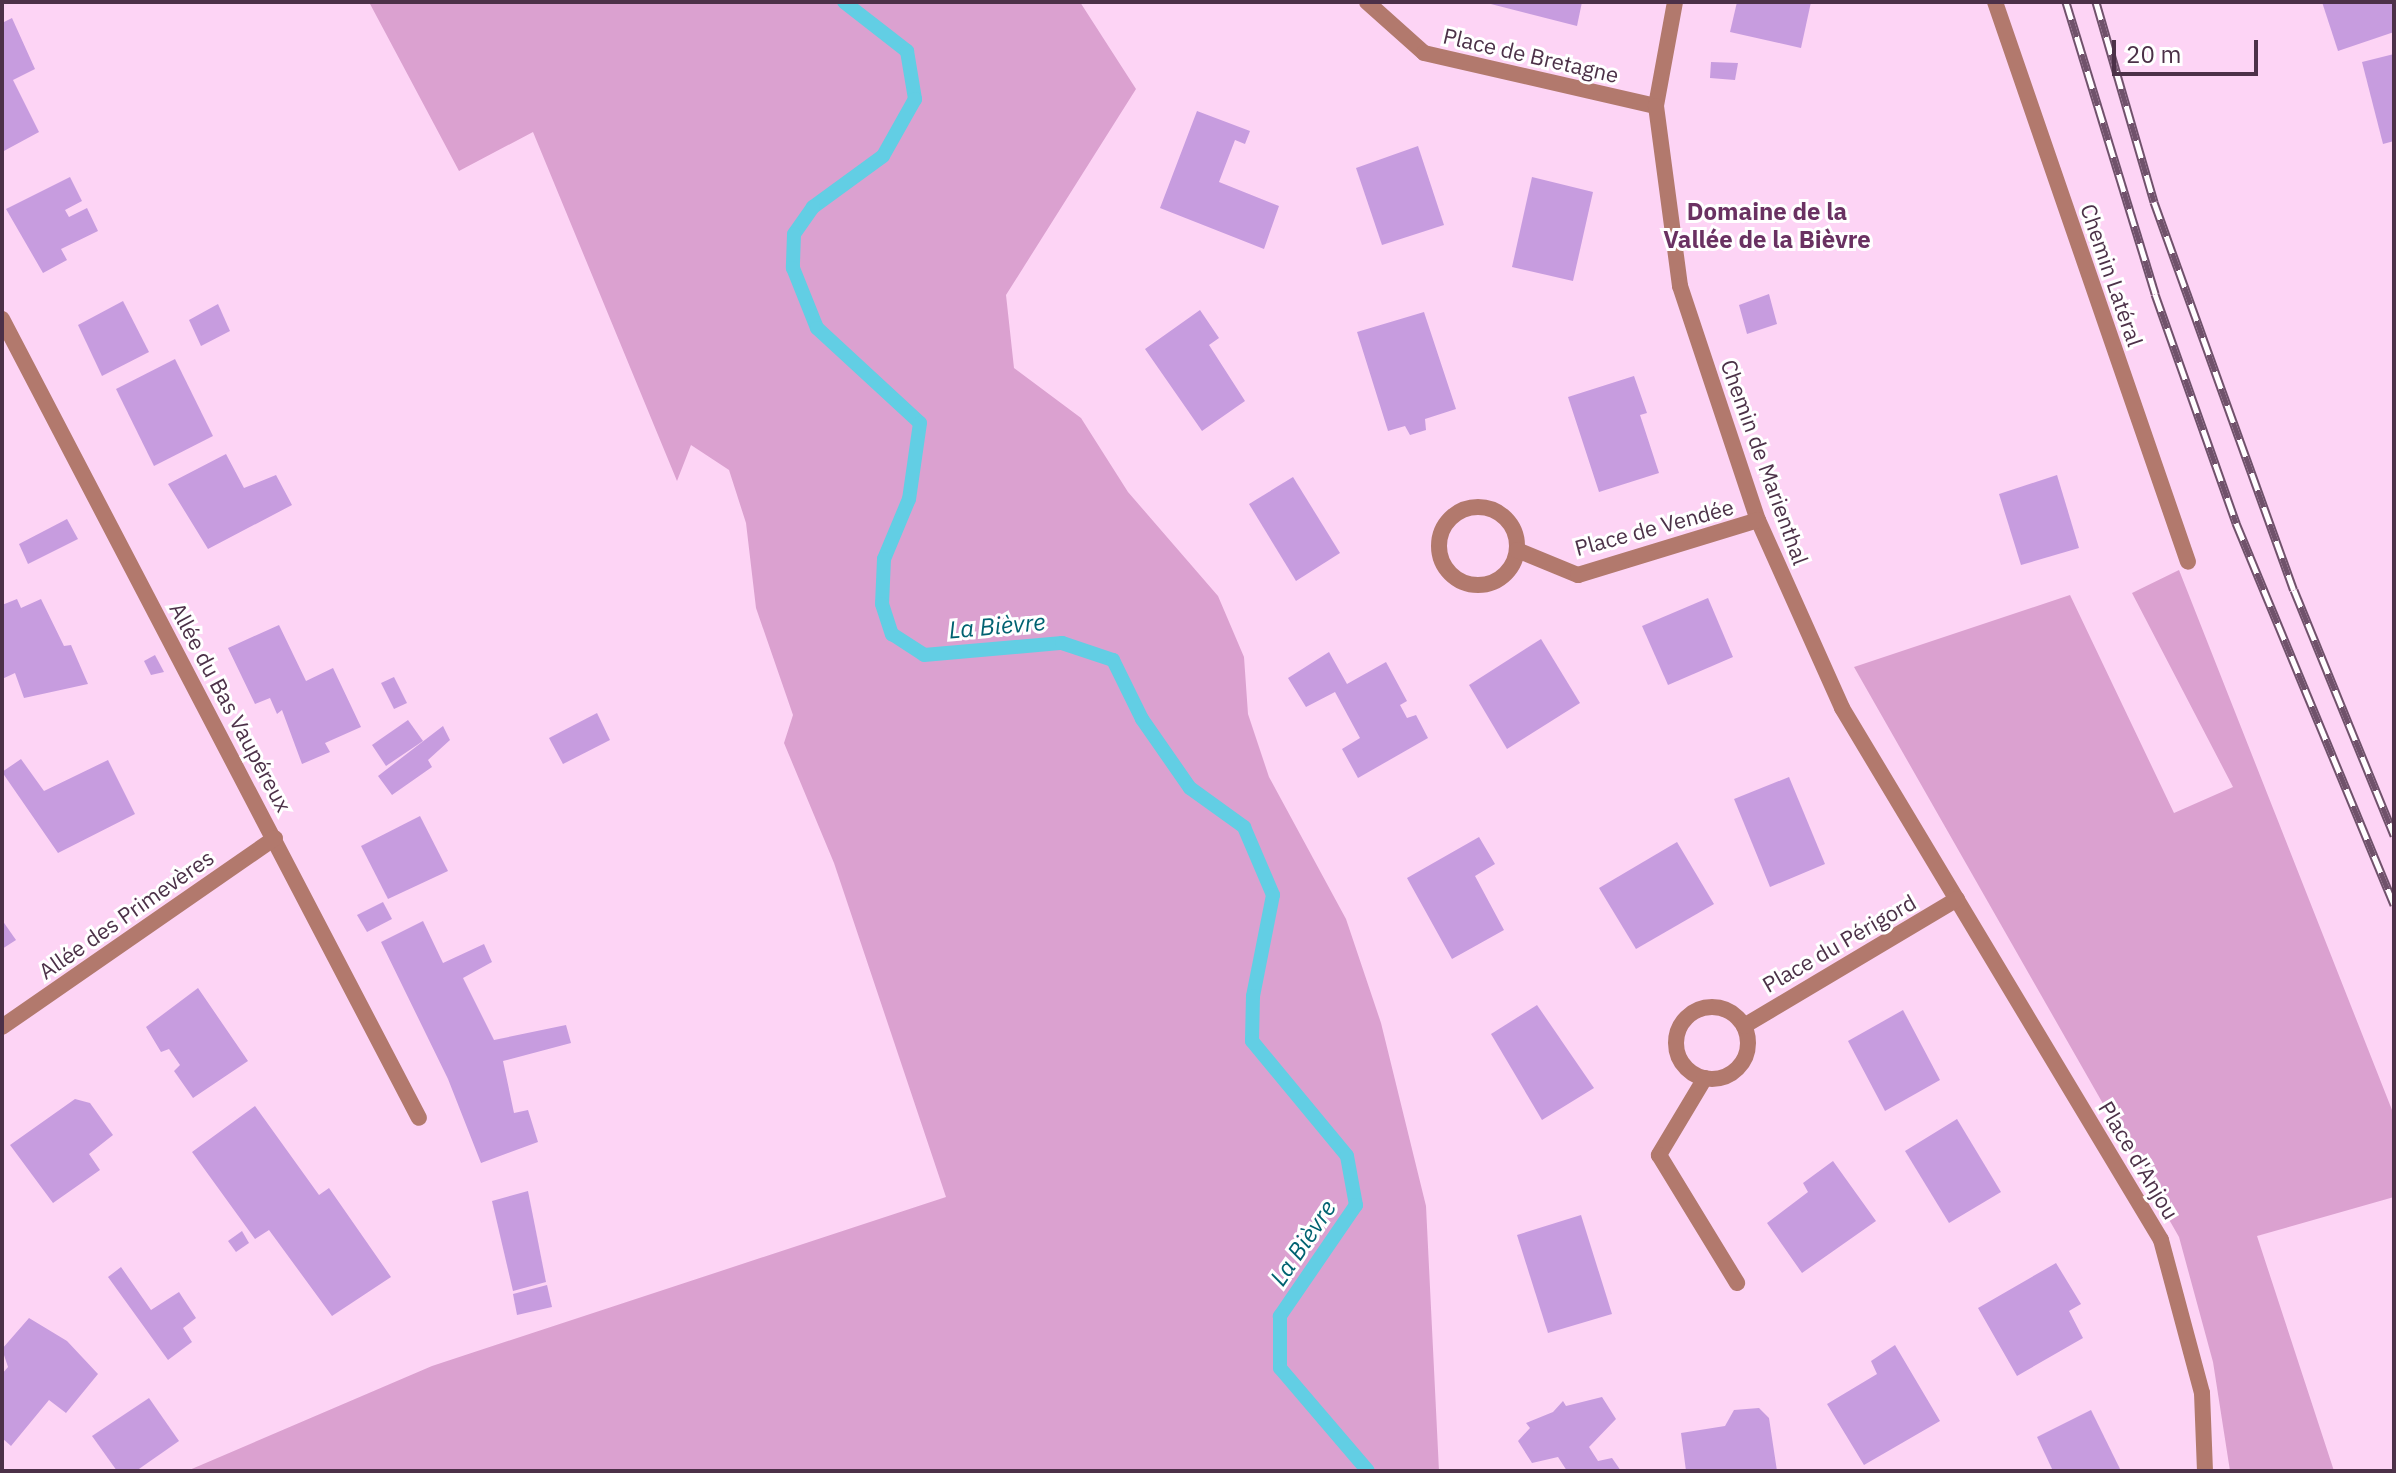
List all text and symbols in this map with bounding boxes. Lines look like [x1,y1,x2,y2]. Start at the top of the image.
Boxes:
street label: Place de Bretagne [1441,22,1621,88]
scale bar [2116,24,2262,74]
text: 20 m [2126,38,2181,70]
district label: Domaine de la Vallée de la Bièvre [1663,198,1871,254]
street label: Chemin Latéral [2075,200,2149,350]
street label: Chemin de Marienthal [1716,356,1814,568]
street label: Place de Vendée [1572,493,1736,561]
street label: Allée du Bas Vaupéreux [165,598,297,816]
water label: La Bièvre [947,607,1047,645]
street label: Allée des Primevères [34,844,218,984]
street label: Place du Périgord [1758,888,1920,998]
street label: Place d'Anjou [2093,1096,2185,1224]
water label: La Bièvre [1264,1195,1342,1291]

